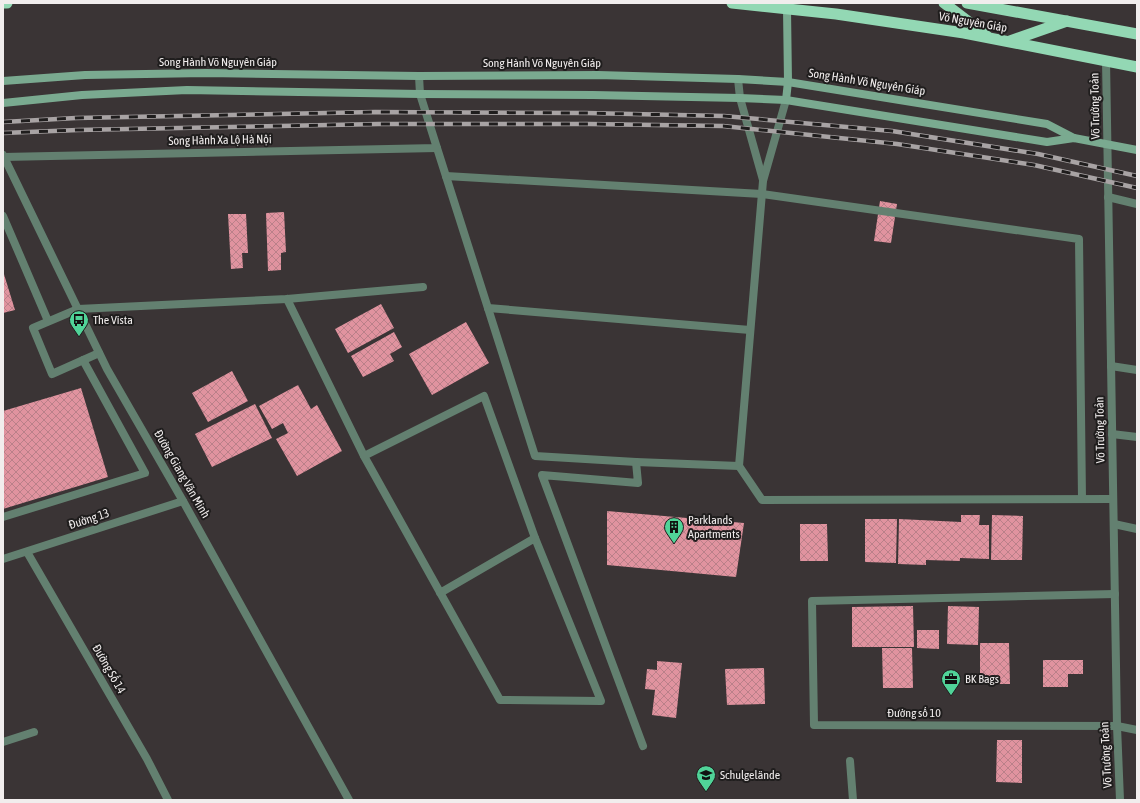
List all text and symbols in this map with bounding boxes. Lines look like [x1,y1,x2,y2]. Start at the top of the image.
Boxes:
street label: Võ Nguyên Giáp [938,9,1008,35]
street label: Song Hành Võ Nguyên Giáp [159,55,277,69]
street label: Song Hành Võ Nguyên Giáp [483,56,601,70]
street label: Song Hành Võ Nguyên Giáp [808,66,927,98]
street label: Võ Trường Toản [1087,73,1103,139]
street label: Song Hành Xa Lộ Hà Nội [168,132,272,148]
bus stop icon: The Vista [68,309,90,337]
place label: The Vista [93,313,133,327]
street label: Võ Trường Toản [1092,397,1108,463]
street label: Đường Giang Văn Minh [151,428,213,520]
street label: Đường 13 [67,506,111,532]
place label: Parklands Apartments [688,513,740,541]
building icon: Parklands Apartments [663,516,685,544]
street label: Đường Số 14 [89,642,129,696]
office icon: BK Bags [940,668,962,696]
place label: BK Bags [965,672,999,686]
street label: Đường số 10 [887,706,941,720]
street label: Võ Trường Toản [1097,721,1115,789]
school or university icon: Schulgelände [695,764,717,792]
place label: Schulgelände [720,768,780,782]

